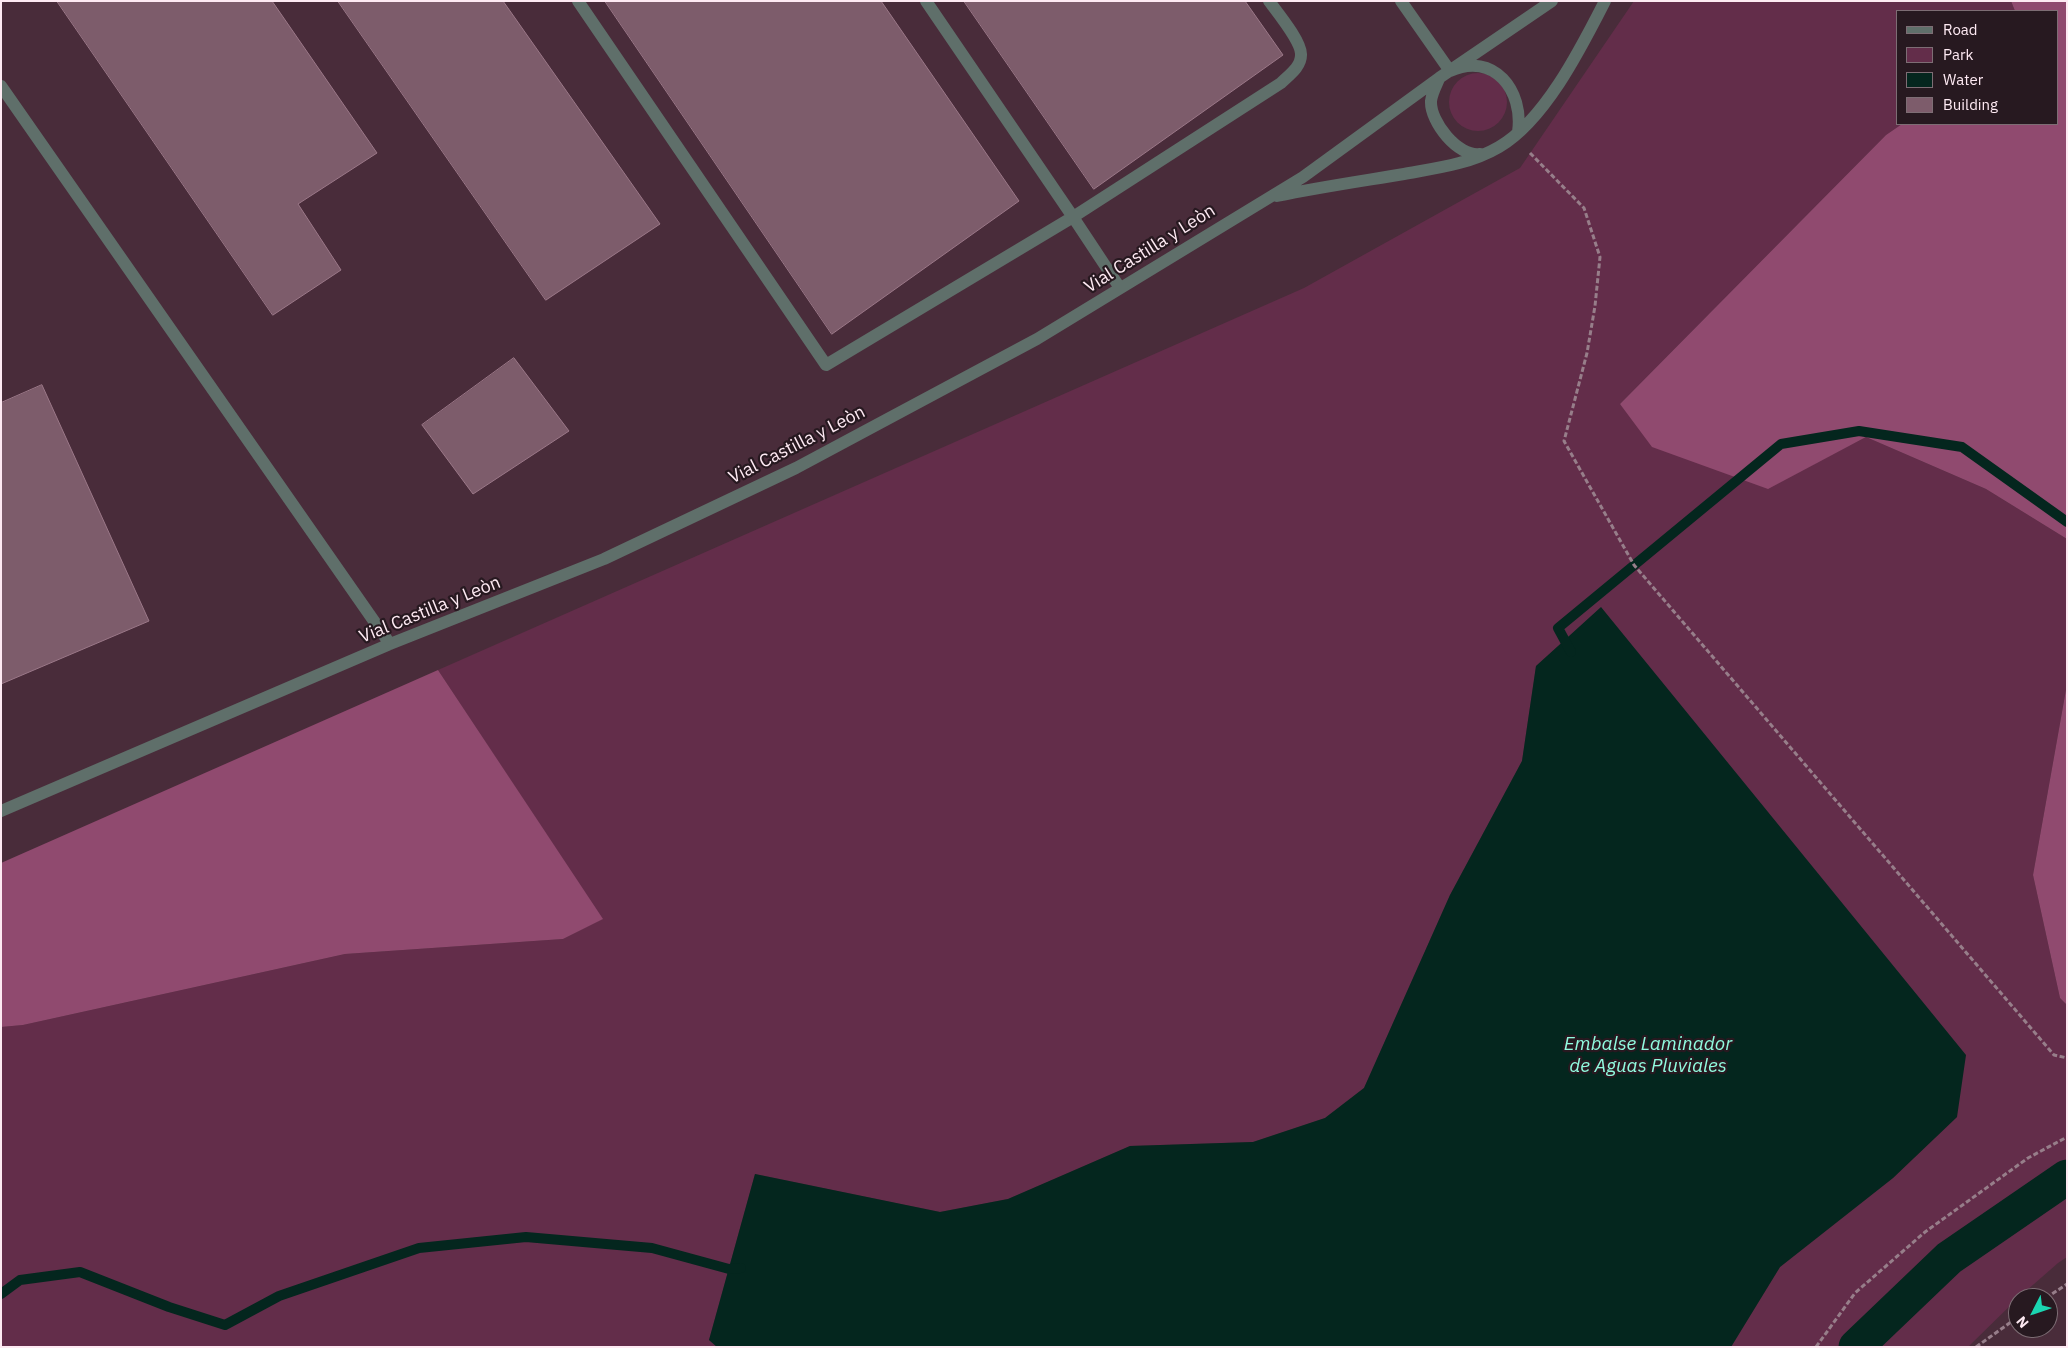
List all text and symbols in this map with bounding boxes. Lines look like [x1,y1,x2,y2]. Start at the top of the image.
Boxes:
legend [1896,10,2058,125]
text: Road [1943,20,1978,39]
text: Park [1943,45,1973,64]
text: Water [1943,70,1983,89]
text: Building [1943,95,1998,114]
street label: Vial Castilla y Leòn [1081,200,1219,298]
street label: Vial Castilla y Leòn [725,401,869,489]
street label: Vial Castilla y Leòn [356,572,504,648]
water label: Embalse Laminador de Aguas Pluviales [1564,1034,1732,1078]
north arrow [2008,1288,2058,1338]
text: N [2012,1312,2033,1332]

